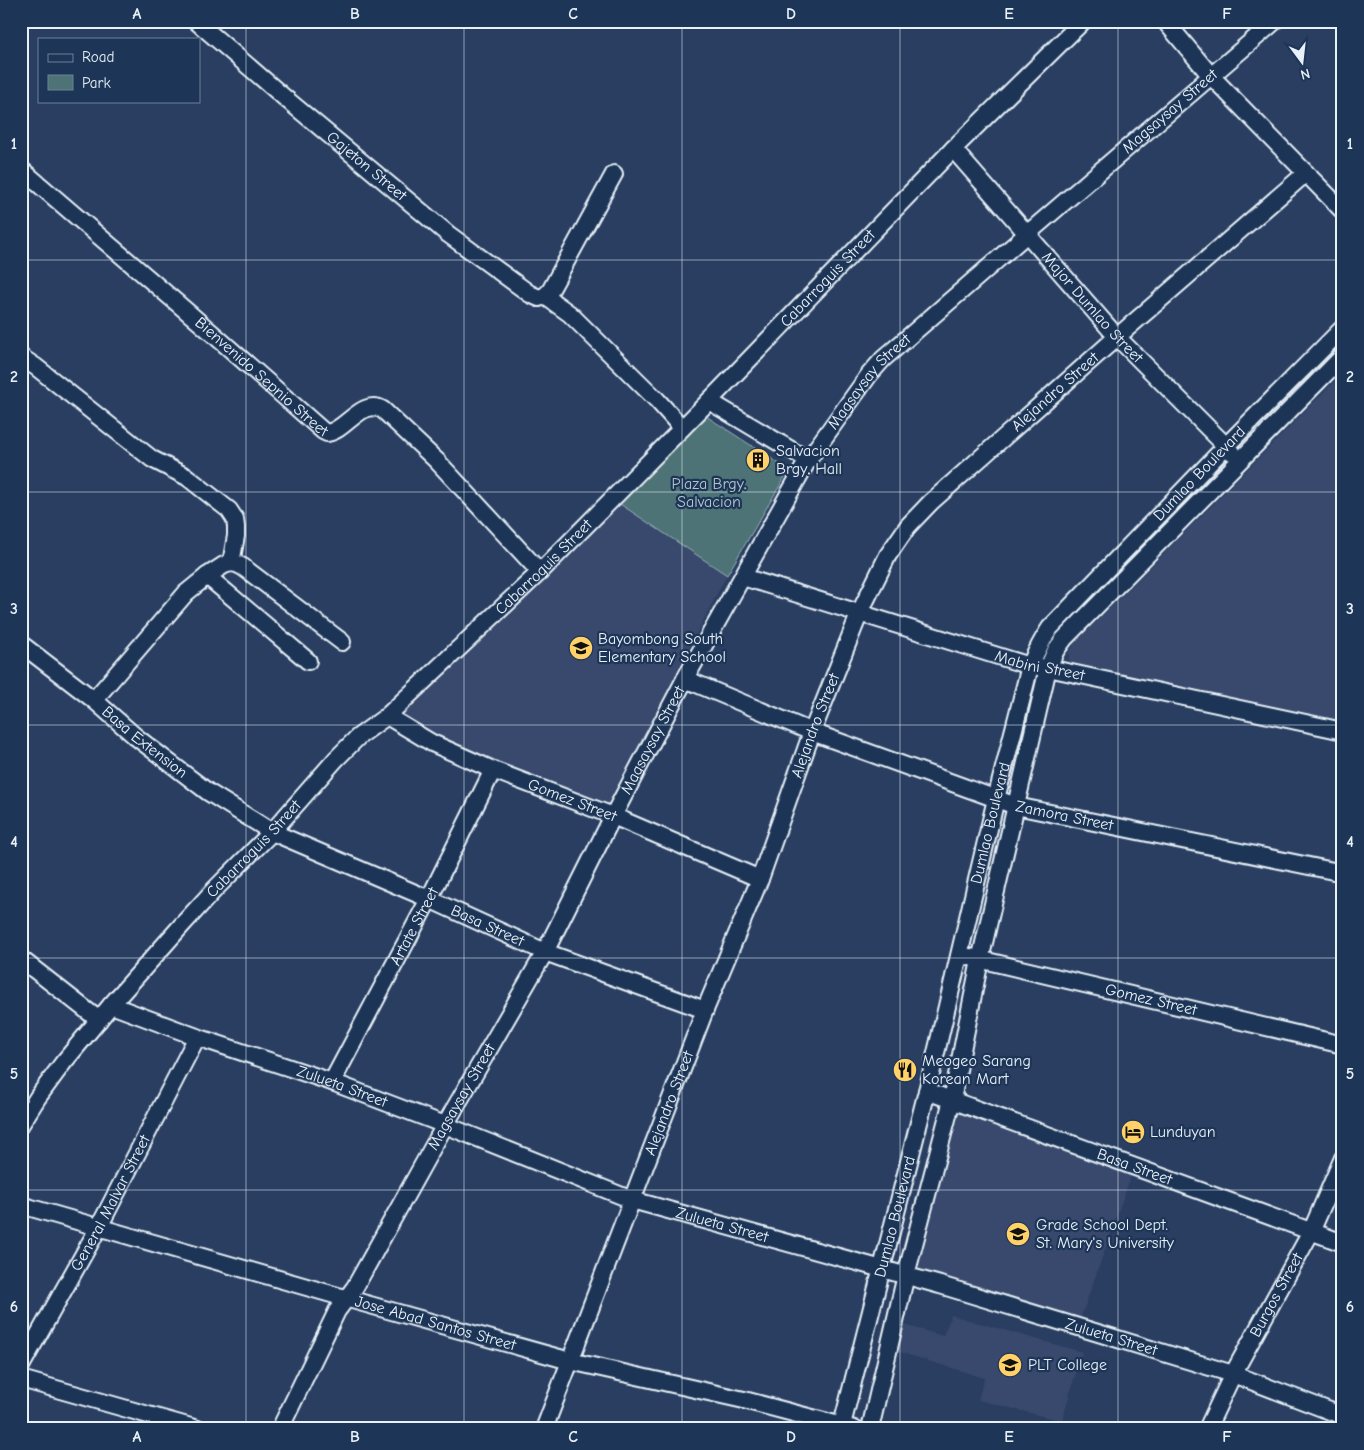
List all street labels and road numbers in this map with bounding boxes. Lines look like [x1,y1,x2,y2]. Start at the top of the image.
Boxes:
street label: Magsaysay Street [1119,65,1221,157]
street label: Gajeton Street [323,128,411,205]
street label: Cabarroguis Street [777,226,879,331]
street label: Major Dumlao Street [1038,248,1147,367]
street label: Bienvenido Sepnio Street [191,313,331,441]
street label: Magsaysay Street [824,330,915,433]
street label: Alejandro Street [1008,348,1103,435]
street label: Dumlao Boulevard [1150,423,1249,524]
street label: Cabarroguis Street [492,515,596,618]
street label: Mabini Street [993,647,1087,685]
street label: Alejandro Street [788,670,844,780]
street label: Magsaysay Street [617,683,689,797]
street label: Basa Extension [98,702,191,782]
street label: Dumlao Boulevard [967,761,1014,886]
street label: Gomez Street [525,775,620,826]
street label: Cabarroguis Street [203,796,305,901]
street label: Zamora Street [1014,797,1115,835]
street label: Artate Street [386,884,442,969]
street label: Basa Street [448,901,527,950]
street label: Gomez Street [1103,980,1199,1019]
street label: Magsaysay Street [424,1040,499,1153]
street label: Alejandro Street [641,1048,698,1158]
street label: Zulueta Street [294,1062,390,1111]
street label: General Malvar Street [67,1132,154,1274]
street label: Basa Street [1095,1145,1175,1189]
street label: Dumlao Boulevard [871,1154,919,1279]
street label: Zulueta Street [674,1204,771,1246]
street label: Burgos Street [1246,1250,1307,1340]
street label: Jose Abad Santos Street [353,1292,518,1355]
street label: Zulueta Street [1063,1315,1160,1360]

